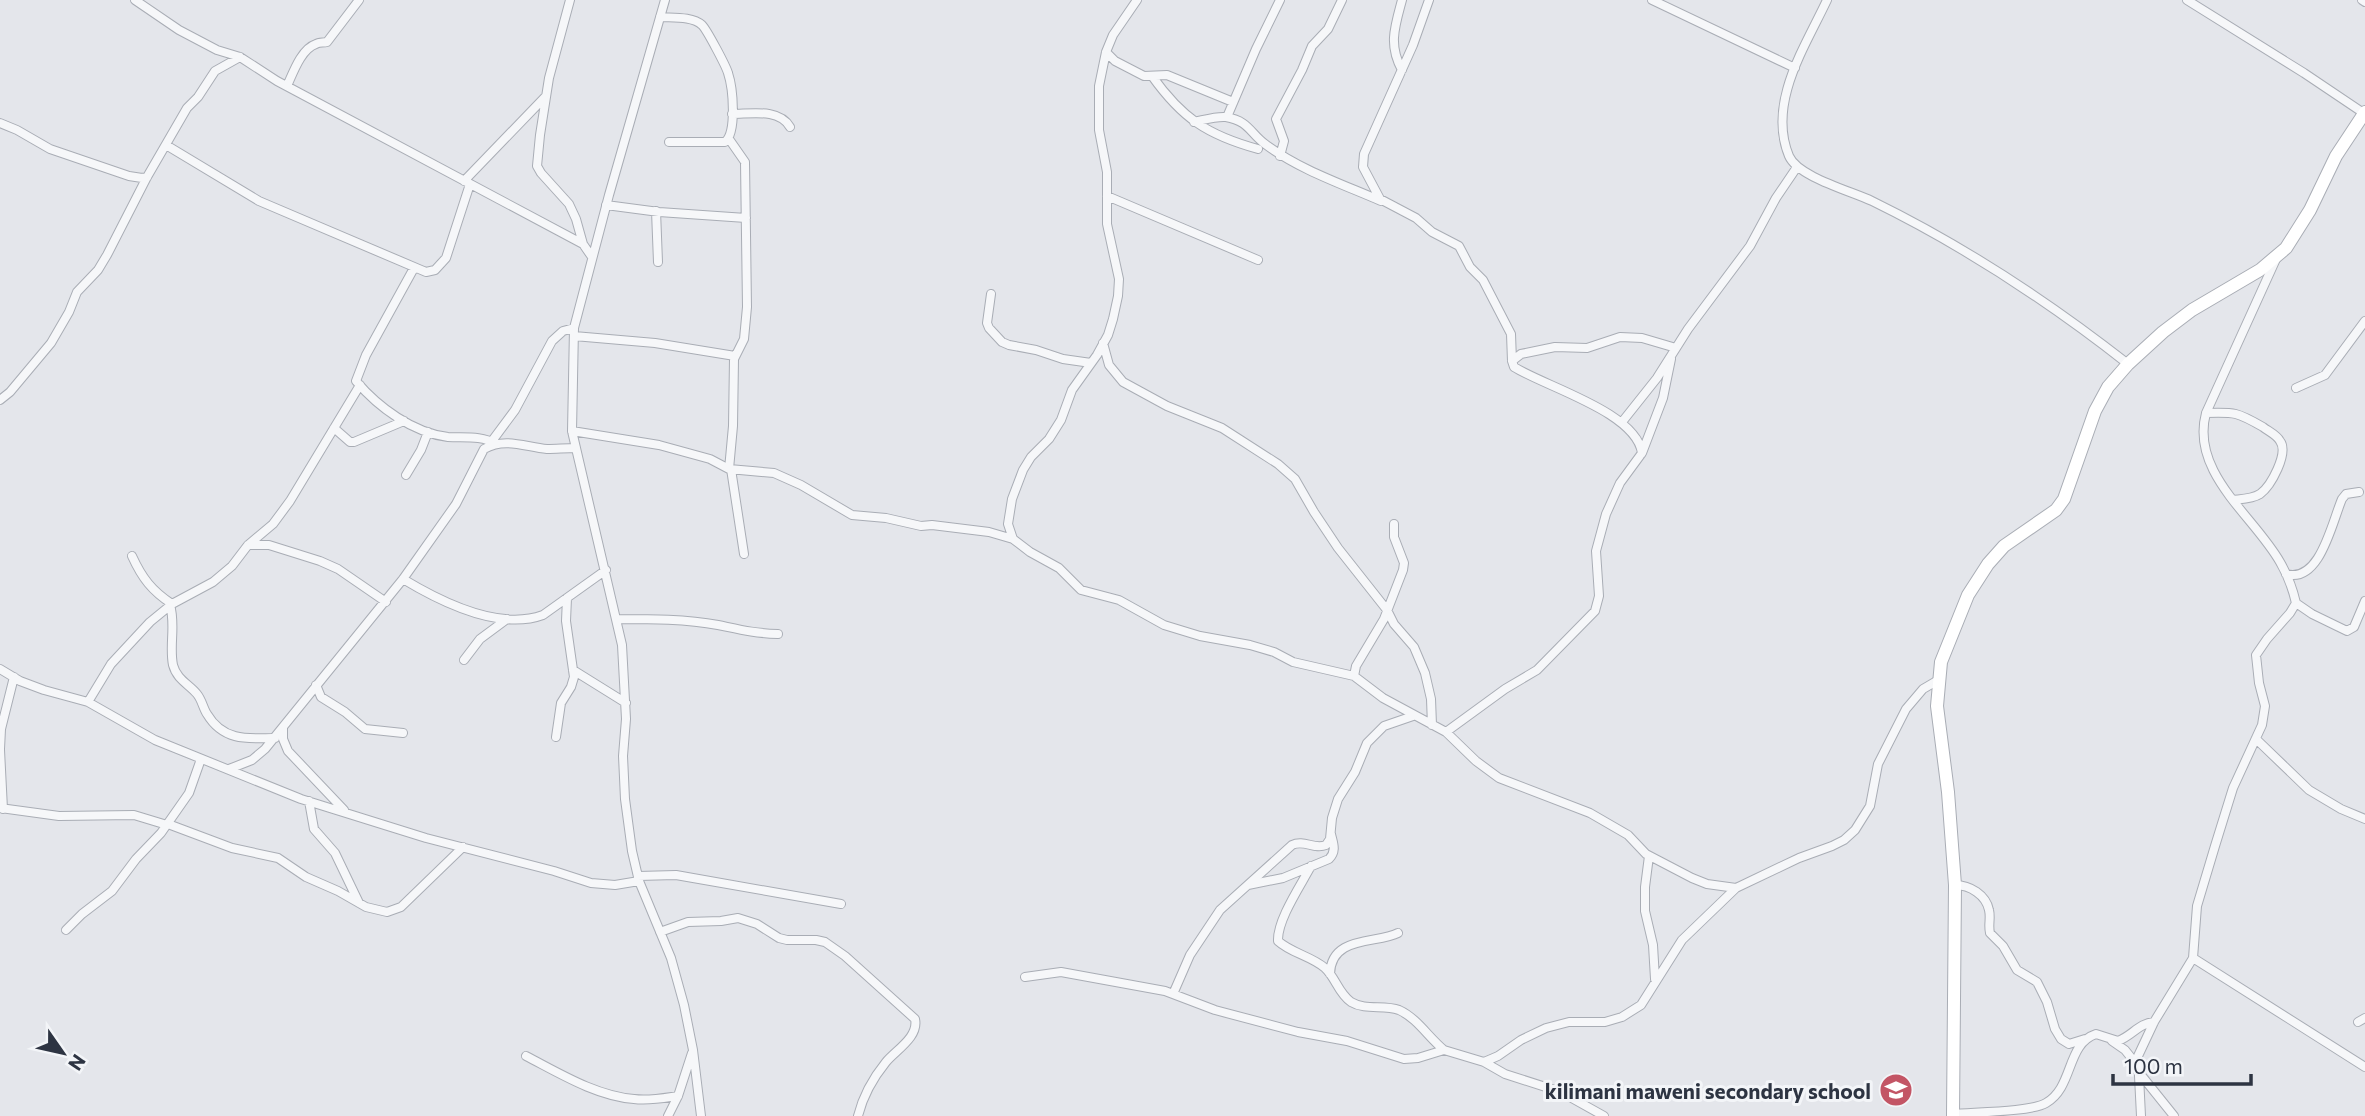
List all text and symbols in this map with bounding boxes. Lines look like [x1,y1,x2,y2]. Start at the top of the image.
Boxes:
north arrow [28,1018,98,1088]
scale bar [2113,1042,2251,1086]
text: N [64,1050,91,1075]
text: 100 m [2124,1053,2183,1078]
school or university icon: kilimani maweni secondary school [1877,1071,1915,1109]
place label: kilimani maweni secondary school [1545,1078,1871,1103]

